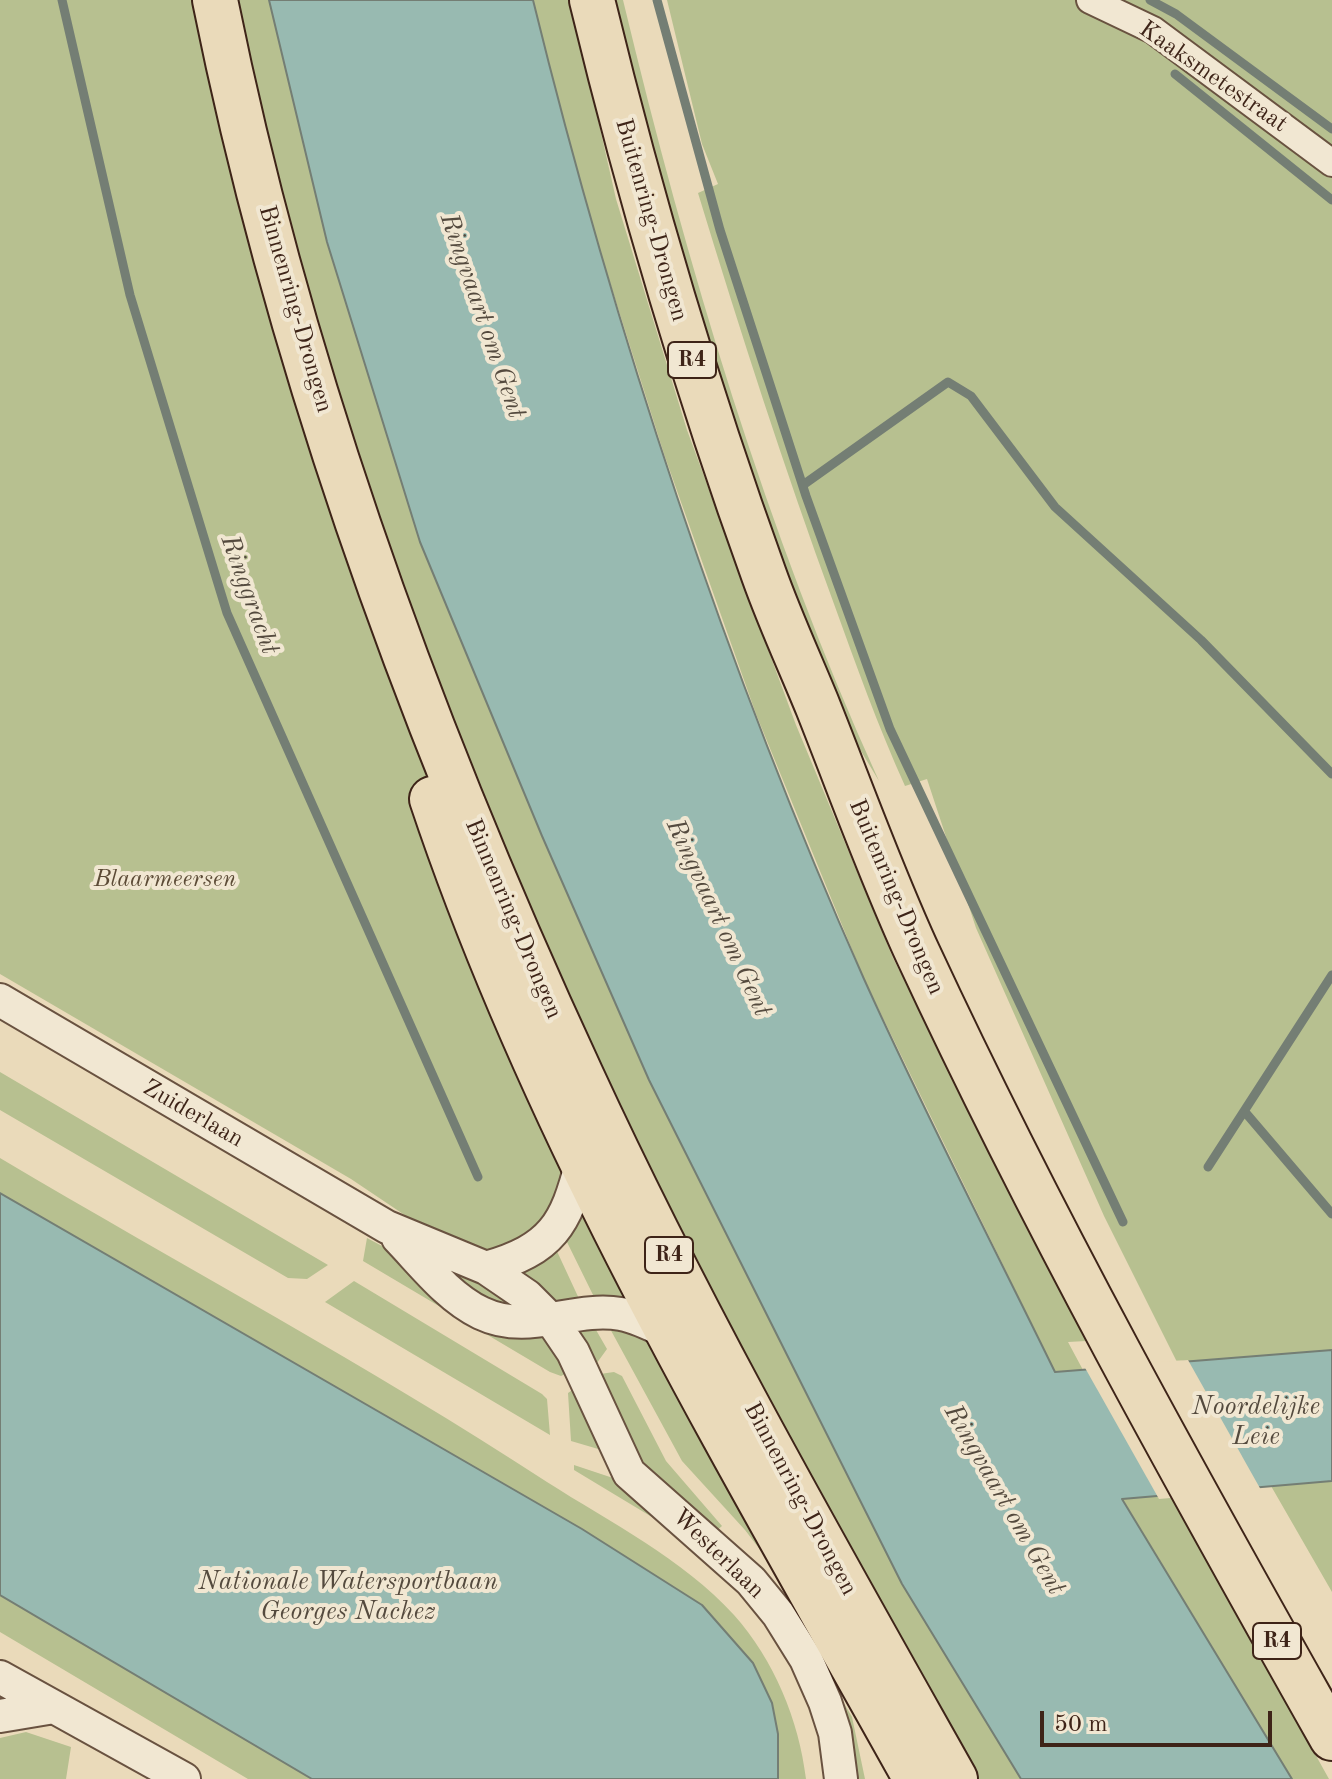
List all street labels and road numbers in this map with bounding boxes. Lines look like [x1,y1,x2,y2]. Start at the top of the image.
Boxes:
street label: Kaaksmetestraat [1133,15,1293,139]
street label: Buitenring-Drongen [608,115,694,325]
street label: Binnenring-Drongen [252,202,338,416]
road number: R4 [668,342,716,378]
street label: Buitenring-Drongen [842,795,950,999]
street label: Binnenring-Drongen [458,815,568,1023]
street label: Zuiderlaan [138,1074,248,1154]
road number: R4 [645,1237,693,1273]
street label: Binnenring-Drongen [737,1398,863,1600]
street label: Westerlaan [666,1503,770,1605]
road number: R4 [1253,1623,1301,1659]

